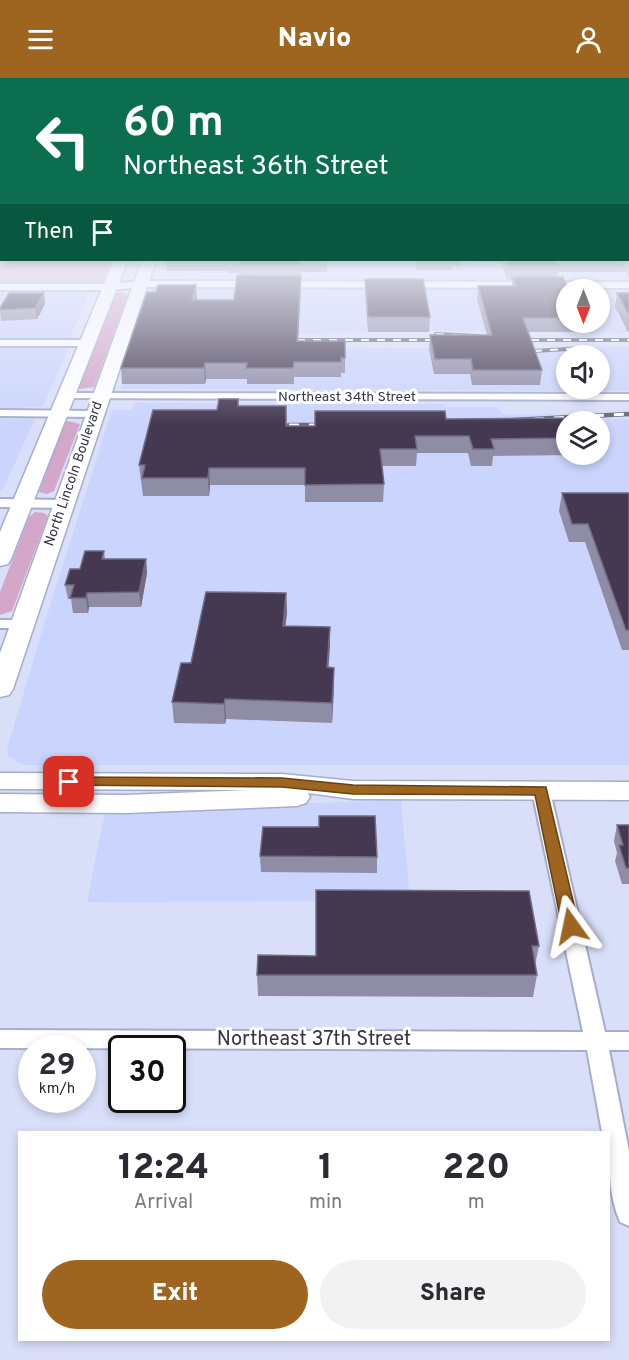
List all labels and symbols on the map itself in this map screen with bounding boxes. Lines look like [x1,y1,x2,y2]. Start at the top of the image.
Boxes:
north arrow [556,279,610,333]
street label: Northeast 34th Street [278,389,416,406]
street label: North Lincoln Boulevard [41,399,107,549]
pin [43,756,94,807]
position arrow [539,894,603,958]
street label: Northeast 37th Street [217,1027,411,1053]
speed limit sign: 30 [108,1035,186,1113]

